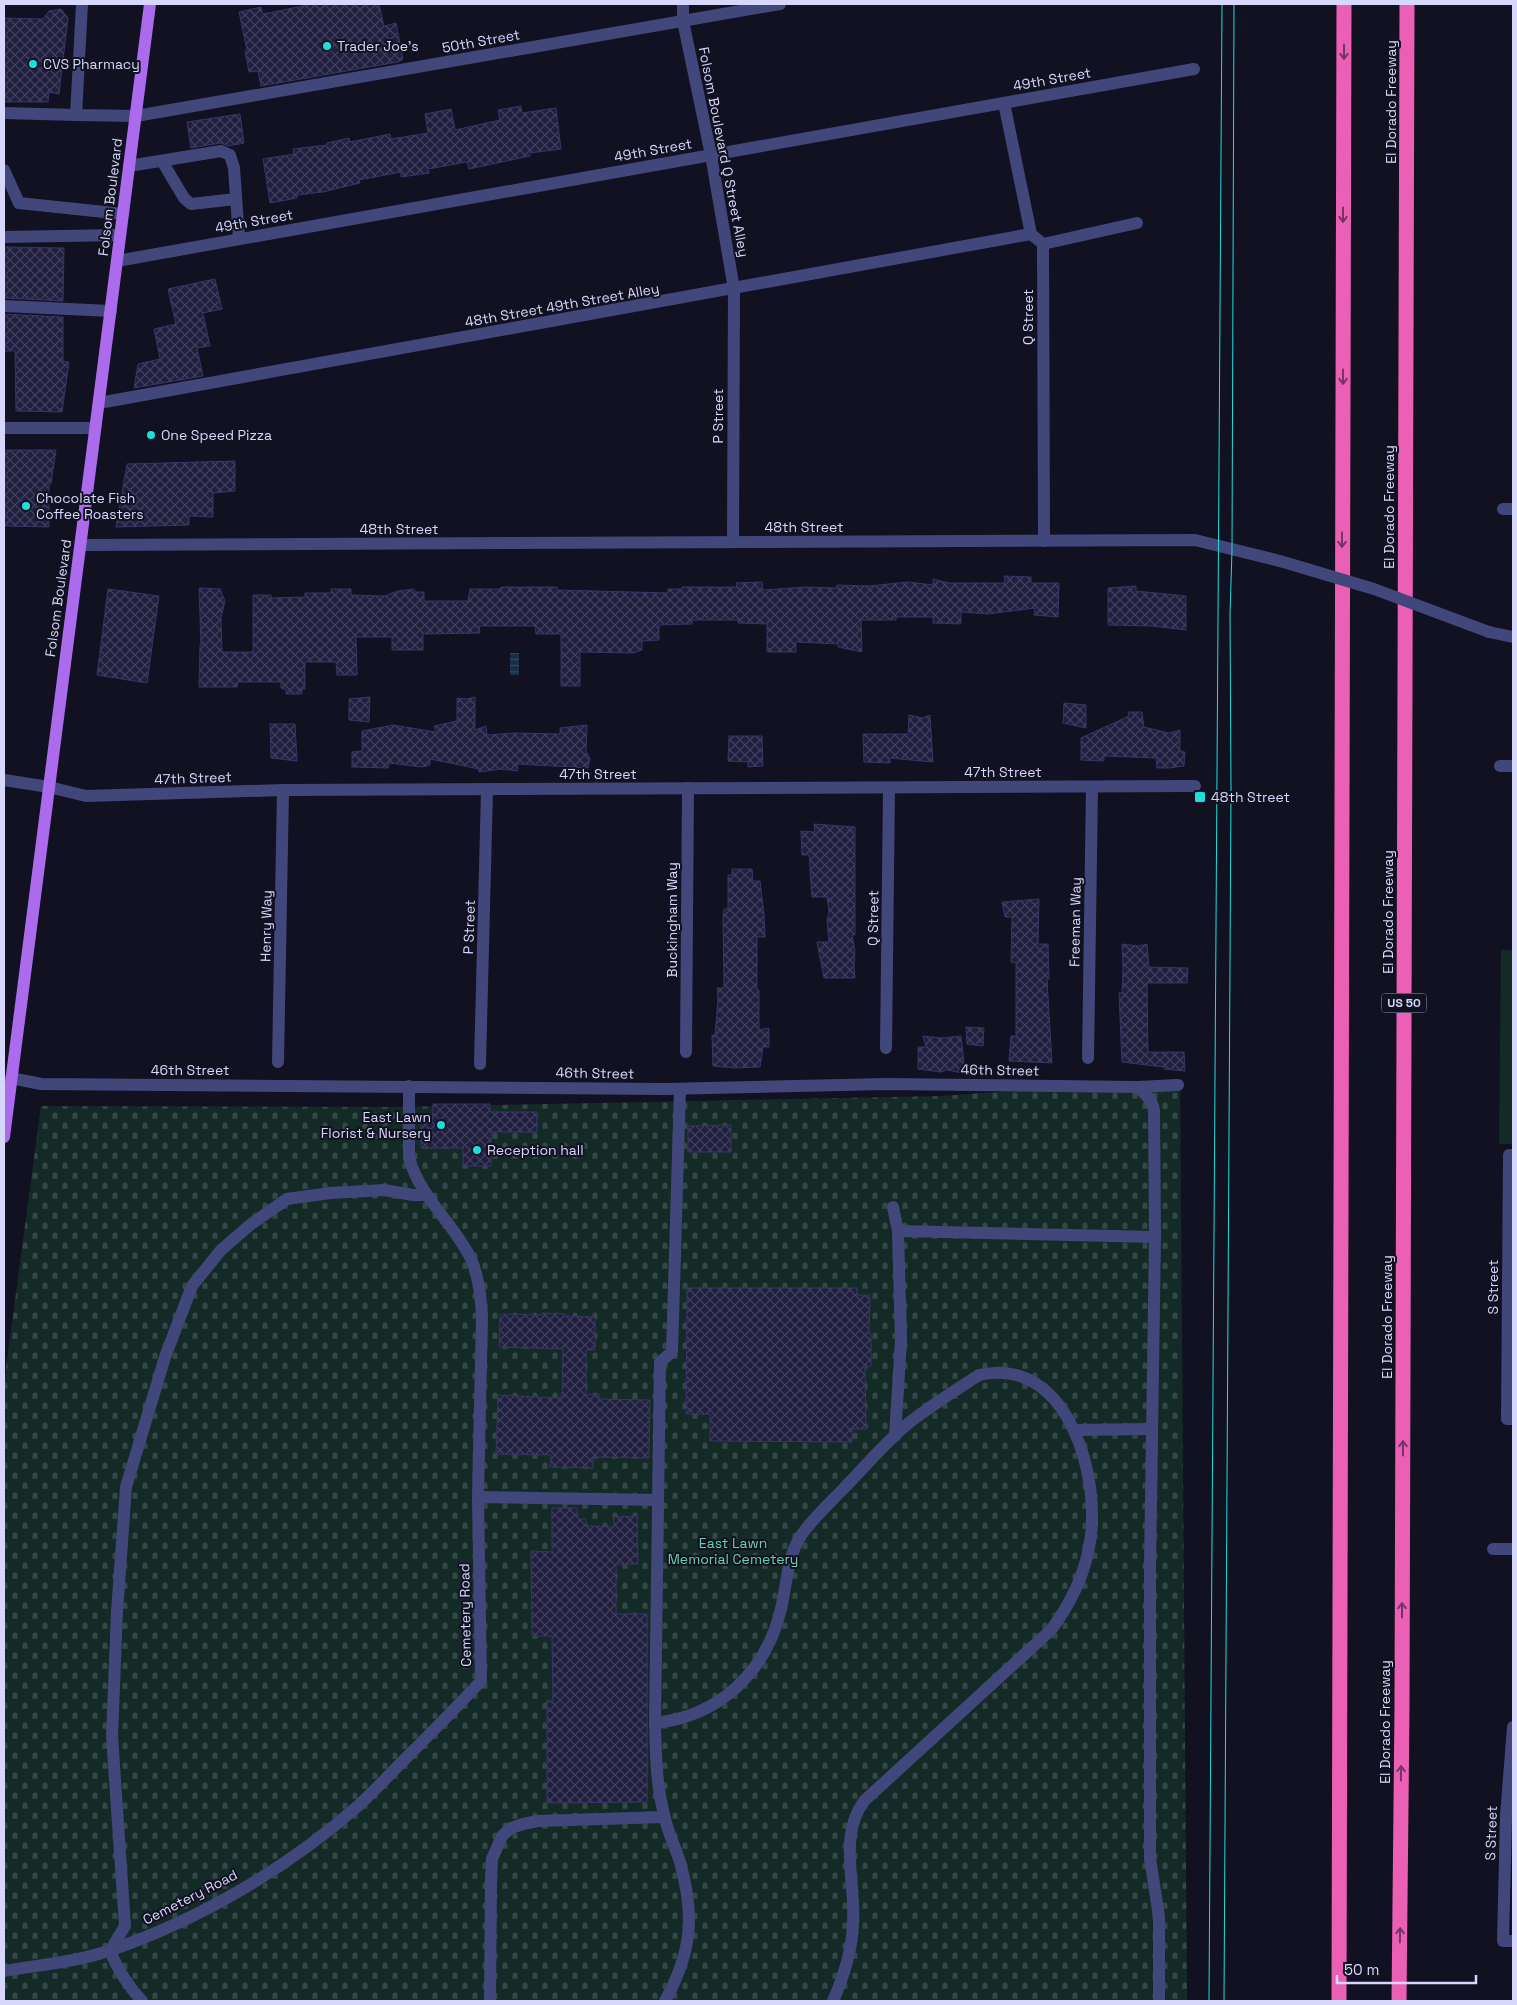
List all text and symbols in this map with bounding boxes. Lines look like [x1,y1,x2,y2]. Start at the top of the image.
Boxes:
street label: 50th Street [441,25,521,57]
place label: Trader Joe's [337,37,419,55]
marker: Trader Joe's [321,40,333,52]
street label: El Dorado Freeway [1382,40,1400,164]
one-way arrow [1339,44,1349,60]
street label: Folsom Boulevard Q Street Alley [695,45,753,259]
place label: CVS Pharmacy [43,55,140,73]
marker: CVS Pharmacy [27,58,39,70]
street label: 49th Street [1012,63,1092,95]
street label: 49th Street [613,134,693,166]
street label: Folsom Boulevard [94,137,126,257]
street label: 49th Street [214,205,294,237]
one-way arrow [1338,206,1348,223]
street label: 48th Street 49th Street Alley [463,279,661,331]
street label: Q Street [1019,289,1037,345]
one-way arrow [1338,369,1348,385]
street label: P Street [709,389,727,443]
place label: One Speed Pizza [161,426,272,444]
marker: One Speed Pizza [145,429,157,441]
street label: El Dorado Freeway [1380,445,1398,569]
place label: Chocolate Fish Coffee Roasters [36,489,144,523]
marker: Chocolate Fish Coffee Roasters [20,500,32,512]
street label: 48th Street [765,518,843,536]
street label: 48th Street [360,520,438,538]
one-way arrow [1337,532,1347,548]
street label: Folsom Boulevard [41,538,75,658]
street label: 47th Street [964,763,1042,781]
street label: 47th Street [559,765,637,783]
street label: 47th Street [154,768,232,788]
place label: 48th Street [1211,788,1290,806]
marker: 48th Street [1193,790,1207,804]
street label: El Dorado Freeway [1379,850,1397,974]
street label: Buckingham Way [663,862,681,978]
street label: Freeman Way [1065,877,1085,967]
street label: Henry Way [256,890,276,962]
street label: Q Street [864,890,882,946]
street label: P Street [459,899,479,955]
road number: US 50 [1382,994,1426,1012]
street label: 46th Street [960,1060,1040,1080]
street label: 46th Street [151,1061,229,1079]
street label: 46th Street [555,1063,635,1083]
place label: East Lawn Florist & Nursery [321,1108,431,1142]
marker: East Lawn Florist & Nursery [435,1119,447,1131]
place label: Reception hall [487,1141,584,1159]
marker: Reception hall [471,1144,483,1156]
street label: El Dorado Freeway [1378,1255,1396,1379]
street label: S Street [1484,1260,1502,1314]
one-way arrow [1398,1440,1408,1456]
park label: East Lawn Memorial Cemetery [668,1534,798,1568]
street label: Cemetery Road [455,1563,475,1667]
one-way arrow [1397,1602,1407,1618]
street label: El Dorado Freeway [1376,1660,1394,1784]
one-way arrow [1396,1765,1406,1781]
street label: S Street [1481,1805,1501,1861]
street label: Cemetery Road [140,1865,240,1929]
one-way arrow [1395,1927,1405,1944]
scale bar [1337,1952,1476,1984]
text: 50 m [1344,1960,1379,1979]

